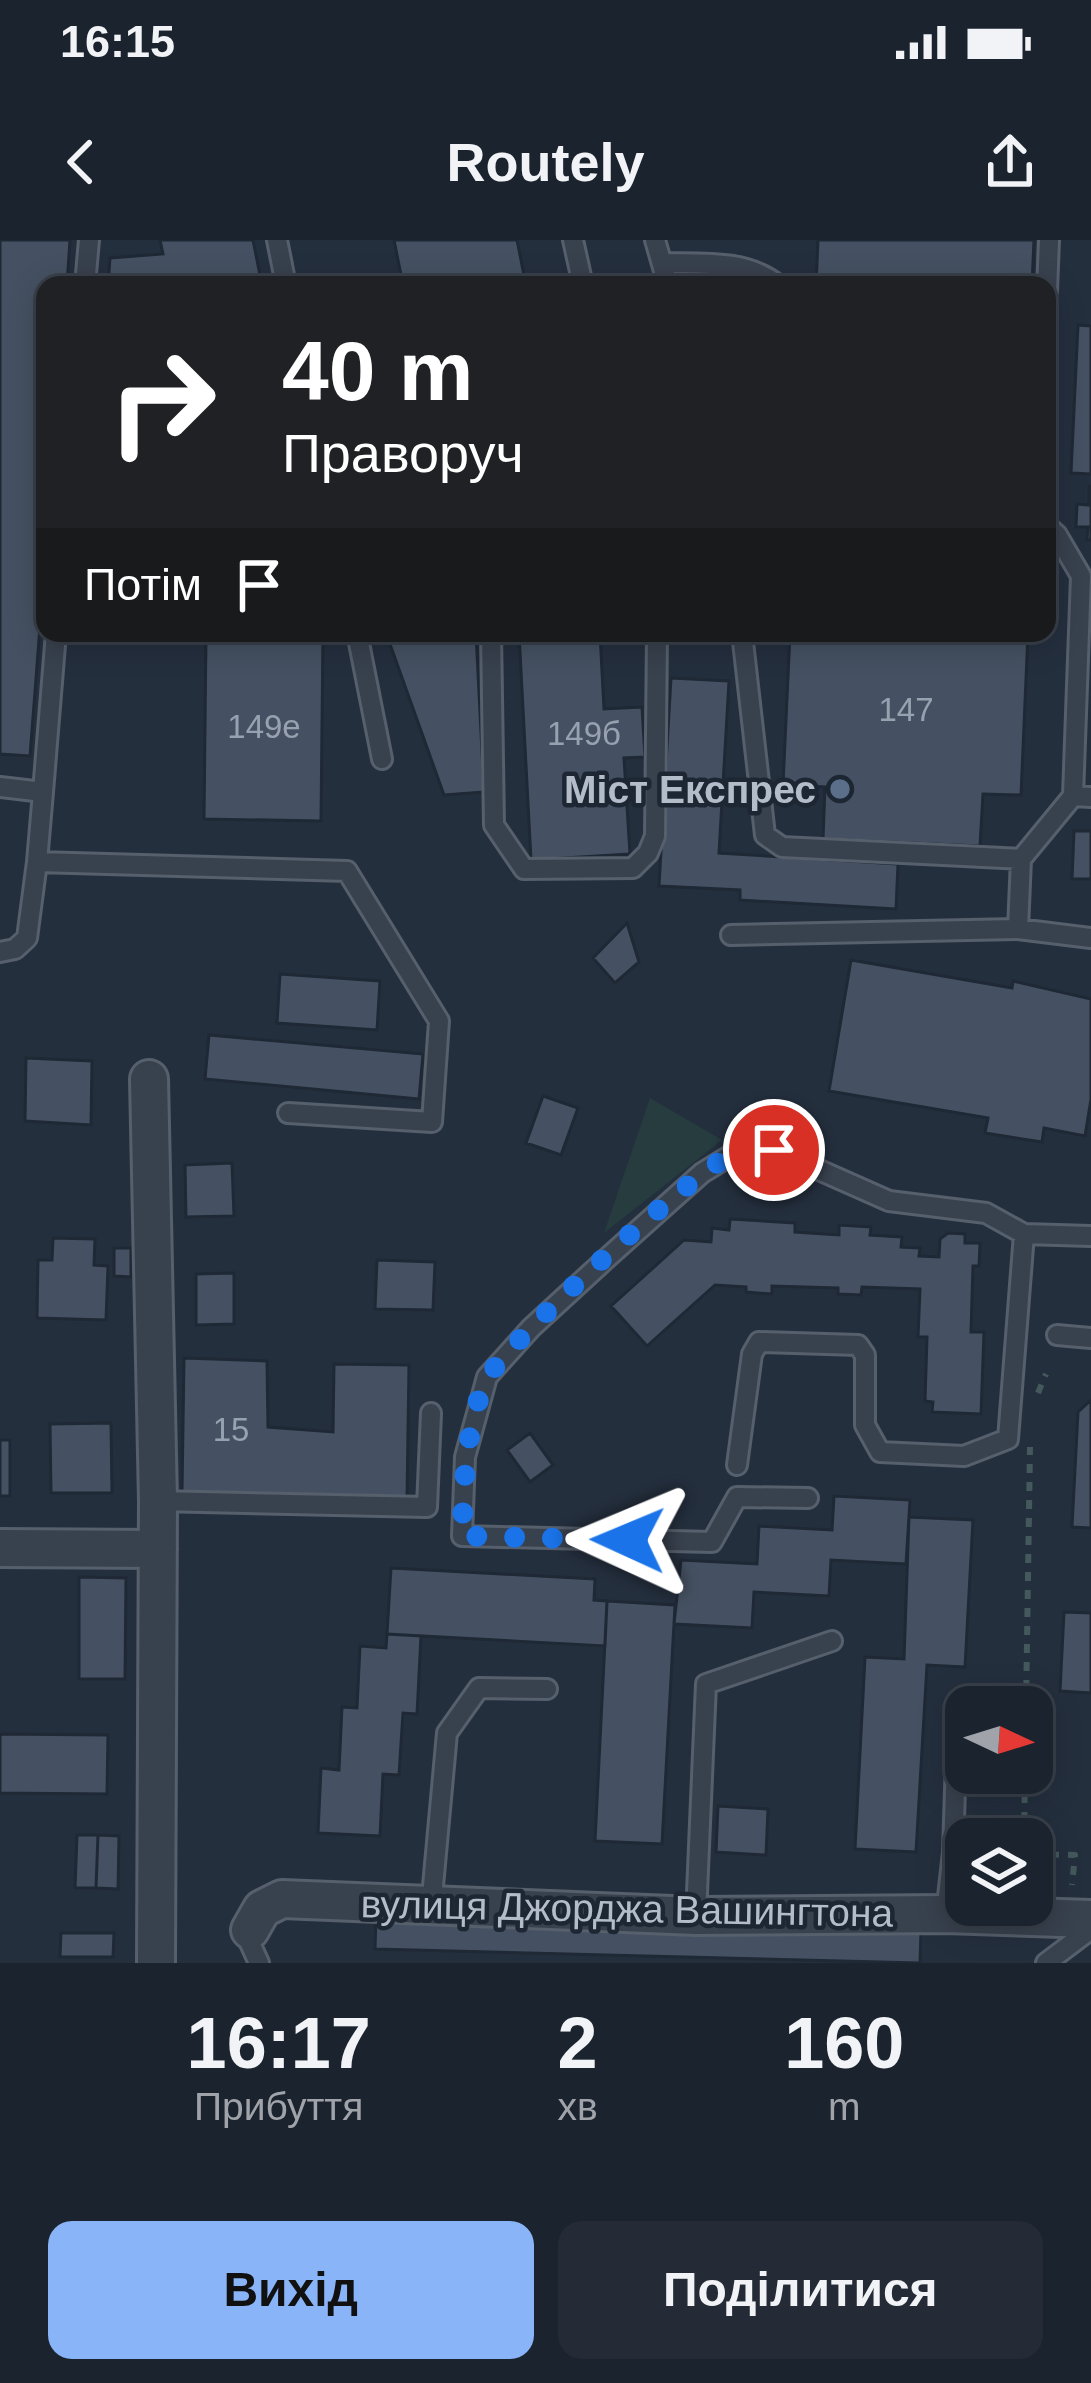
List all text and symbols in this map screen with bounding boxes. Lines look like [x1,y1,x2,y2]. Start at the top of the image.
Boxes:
text: 16:15 [60,16,175,67]
icon: back [48,129,114,195]
icon: share [977,129,1043,195]
text: Routely [446,132,645,192]
icon: right [84,324,240,480]
text: 40 m [282,324,473,418]
text: Праворуч [282,423,524,483]
icon: arrive [226,552,292,618]
text: Потім [84,559,202,610]
house number: 147 [878,691,934,728]
house number: 149е [227,708,301,745]
house number: 149б [547,715,621,752]
place label: Міст Експрес [564,768,816,811]
marker: Міст Експрес [827,776,853,802]
pin [723,1099,825,1201]
icon: arrive [741,1117,807,1183]
house number: 15 [213,1411,249,1448]
position arrow [565,1477,691,1603]
north arrow [945,1686,1053,1794]
map controls [945,1686,1053,1926]
button: layers [945,1818,1053,1926]
street label: вулиця Джорджа Вашингтона [360,1882,894,1935]
text: 16:17 [187,2003,371,2083]
text: 2 [557,2003,598,2083]
text: 160 [784,2003,904,2083]
text: Прибуття [194,2085,363,2128]
text: хв [557,2085,598,2128]
text: m [828,2085,861,2128]
button: Вихід [48,2221,534,2359]
button: Поділитися [558,2221,1043,2359]

